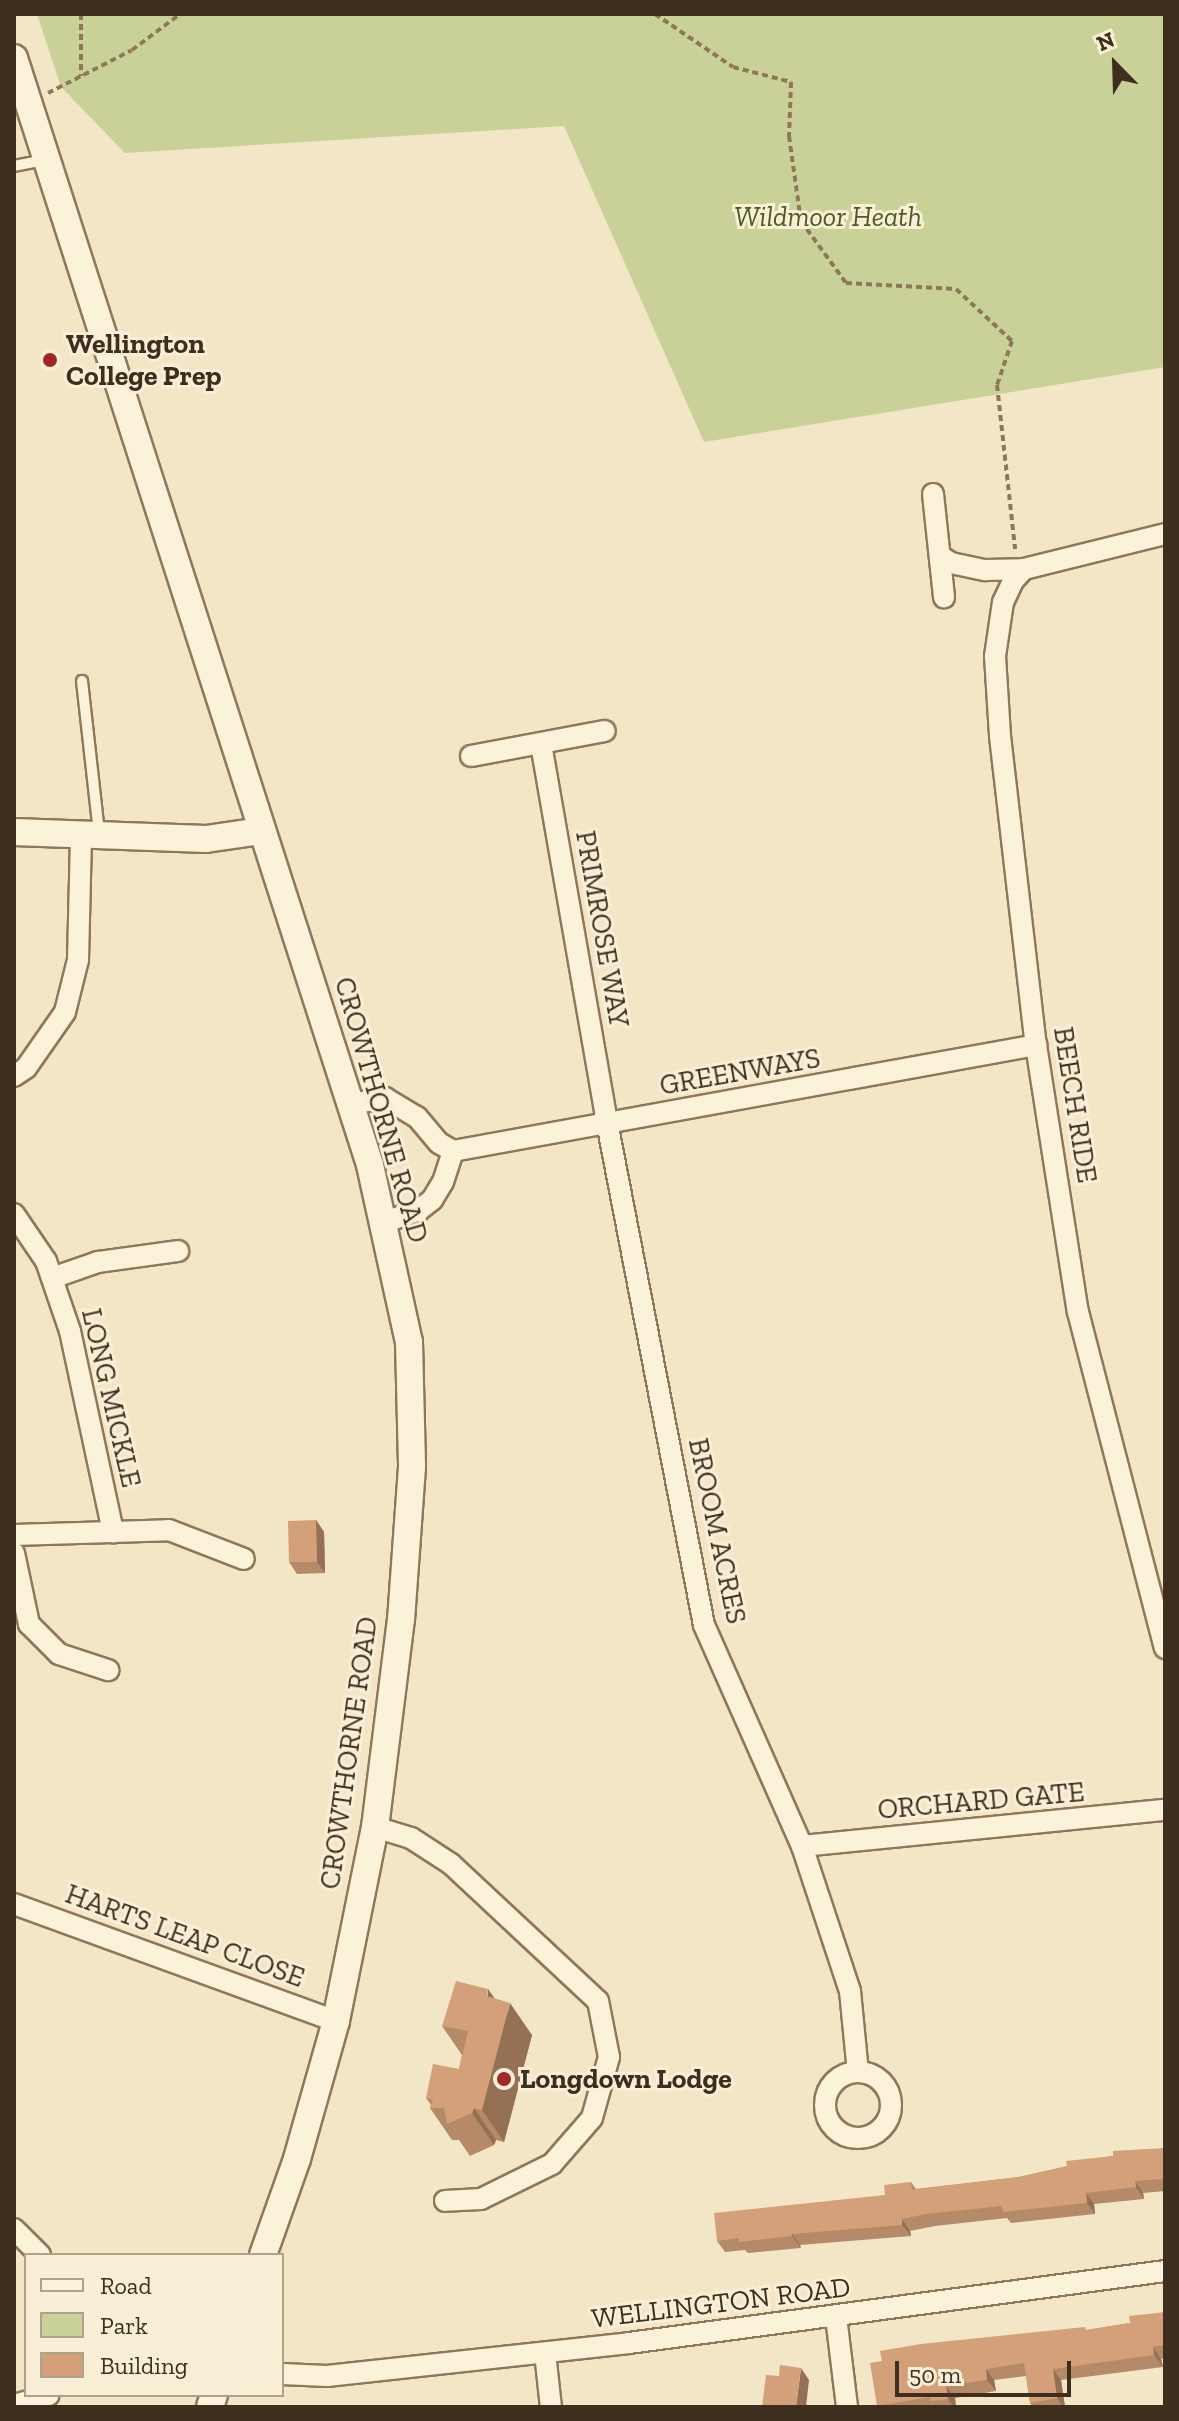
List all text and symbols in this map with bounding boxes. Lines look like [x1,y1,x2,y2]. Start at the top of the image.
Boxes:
north arrow [1075,24,1155,104]
text: N [1092,26,1118,57]
park label: Wildmoor Heath [734,200,922,234]
place label: Wellington College Prep [66,327,221,393]
marker: Wellington College Prep [41,351,59,369]
street label: PRIMROSE WAY [568,828,636,1030]
street label: CROWTHORNE ROAD [327,973,435,1247]
street label: BEECH RIDE [1046,1025,1104,1185]
street label: GREENWAYS [657,1041,823,1103]
street label: LONG MICKLE [74,1305,148,1491]
street label: BROOM ACRES [681,1435,753,1627]
street label: CROWTHORNE ROAD [313,1615,385,1891]
street label: ORCHARD GATE [876,1775,1086,1827]
street label: HARTS LEAP CLOSE [61,1877,309,1995]
place label: Longdown Lodge [520,2062,732,2096]
marker: Longdown Lodge [495,2070,513,2088]
legend [24,2253,284,2397]
street label: WELLINGTON ROAD [590,2270,852,2336]
text: Road [100,2271,152,2300]
text: Park [100,2311,148,2340]
scale bar [899,2345,1075,2395]
text: Building [100,2351,188,2380]
text: 50 m [909,2360,961,2389]

